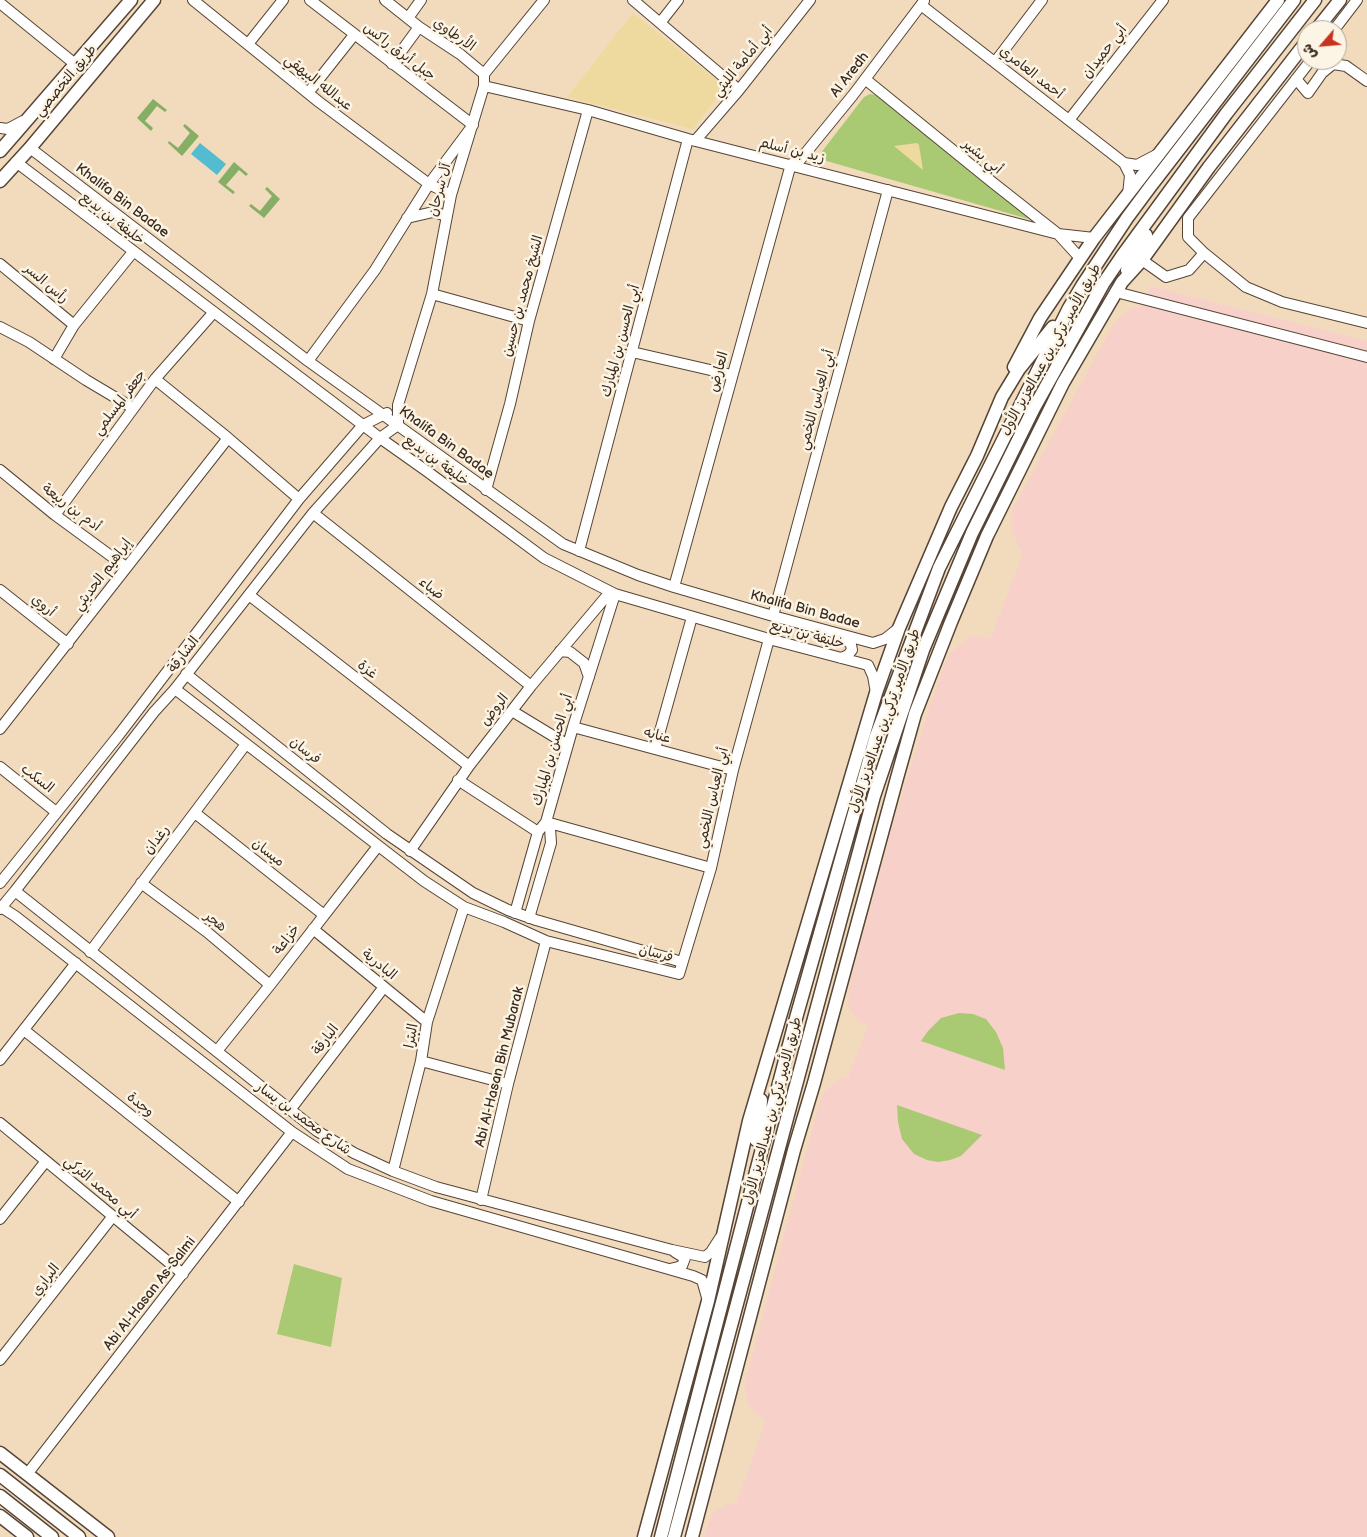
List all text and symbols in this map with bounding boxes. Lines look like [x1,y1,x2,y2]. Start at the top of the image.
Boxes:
street label: الأرطاوي [430,14,478,56]
street label: جبل أبرق راكس [360,19,438,85]
north arrow [1297,20,1347,70]
street label: أبي حميدان [1079,22,1131,82]
street label: أبي أمامة الليثي [709,23,777,101]
text: ش [1298,41,1320,62]
street label: طريق التخصصي [31,42,101,120]
street label: أحمد العامري [996,43,1066,103]
street label: Al Aredh [827,49,873,101]
street label: عبدالله البيهقي [281,51,355,115]
street label: زيد بن أسلم [758,135,826,167]
street label: أبي بشير [959,136,1005,178]
street label: Khalifa Bin Badae [72,160,172,242]
street label: آل سرحان [425,162,455,218]
street label: خليفة بن بديع [77,189,147,249]
street label: الشيخ محمد بن حسين [499,234,547,358]
street label: رأس السر [21,261,71,307]
street label: طريق الأمير تركي بن عبدالعزيز الأول [997,261,1105,439]
street label: أبي الحسن بن المبارك [598,283,644,399]
street label: أبي العباس اللخمي [796,348,838,452]
street label: العارض [706,350,732,394]
street label: جعفر المسلمي [90,367,150,439]
street label: Khalifa Bin Badae [395,403,497,483]
street label: خليفة بن بديع [400,432,472,490]
street label: أدم بن ربيعة [38,480,104,536]
street label: إبراهيم الحديثي [70,536,136,614]
street label: ضباء [415,574,447,604]
street label: Khalifa Bin Badae [748,587,862,633]
street label: أروي [28,591,58,621]
street label: خليفة بن بديع [768,617,846,653]
street label: طريق الأمير تركي بن عبدالعزيز الأول [846,627,924,815]
street label: الشارقة [165,634,203,676]
street label: غزة [354,657,380,683]
street label: الروض [477,691,513,729]
street label: أبي الحسن بن المبارك [529,692,577,808]
street label: عنابه [642,724,672,748]
street label: فرسان [286,734,324,768]
street label: أبي العباس اللخمي [693,746,733,850]
street label: السكب [17,761,57,797]
street label: رغدان [140,822,174,858]
street label: ميسان [248,835,288,871]
street label: هجر [200,908,230,936]
street label: خزاعة [270,921,304,959]
street label: فرسان [637,942,675,966]
street label: البادرية [358,946,400,984]
street label: Abi Al-Hasan Bin Mubarak [472,985,528,1149]
street label: طريق الأمير تركي بن عبدالعزيز الأول [740,1015,806,1207]
street label: البارقة [309,1021,343,1059]
street label: البترا [402,1022,422,1050]
street label: شارع محمد بن يسار [252,1079,354,1159]
street label: وجدة [123,1089,157,1121]
street label: أبي محمد التركي [60,1153,140,1223]
street label: Abi Al-Hasan As-Salmi [100,1234,200,1354]
street label: البراري [28,1261,64,1299]

